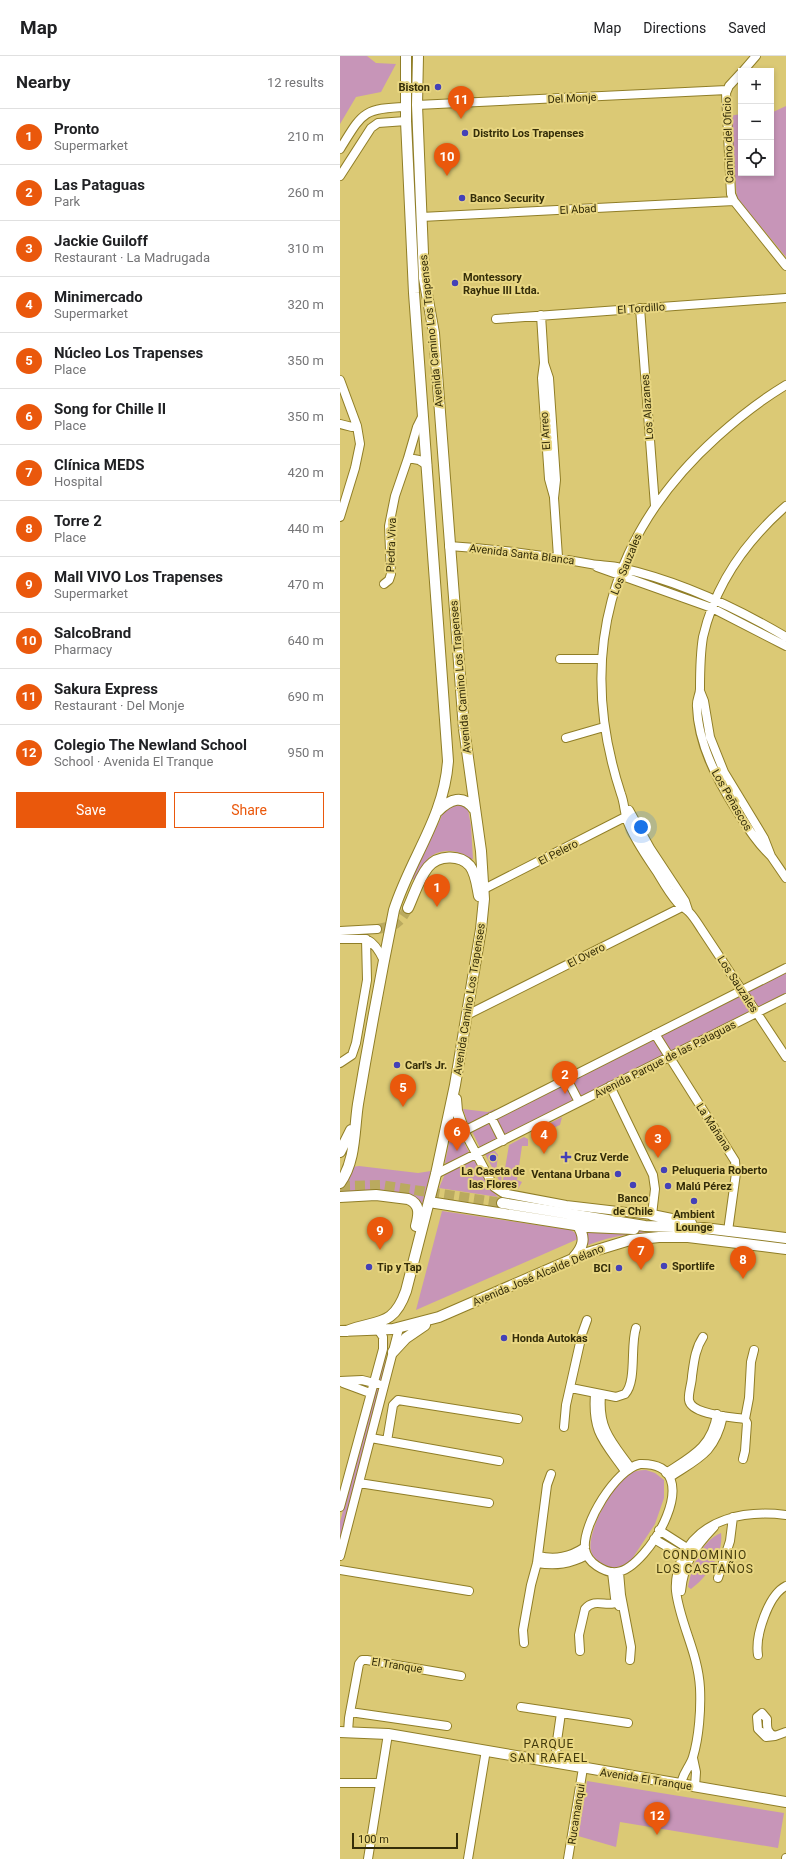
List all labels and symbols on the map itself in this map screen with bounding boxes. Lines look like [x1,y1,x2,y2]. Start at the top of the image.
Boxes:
place label: Biston [398,81,430,94]
marker: Biston [433,82,443,92]
pin: 11 [448,86,474,119]
street label: Del Monje [547,91,597,106]
street label: Camino del Oficio [720,97,737,183]
place label: Distrito Los Trapenses [473,127,584,140]
marker: Distrito Los Trapenses [460,128,470,138]
pin: 10 [434,143,460,176]
place label: Banco Security [470,192,545,205]
marker: Banco Security [457,193,467,203]
street label: El Abad [559,202,597,217]
street label: Avenida Camino Los Trapenses [417,254,446,408]
place label: Montessory Rayhue III Ltda. [463,271,540,297]
marker: Montessory Rayhue III Ltda. [450,278,460,288]
street label: El Tordillo [617,300,665,317]
street label: Los Alazanes [639,374,656,440]
street label: El Arreo [538,411,553,451]
street label: Piedra Viva [384,517,399,573]
street label: Los Sauzales [608,531,645,597]
street label: Avenida Santa Blanca [469,542,575,567]
street label: Avenida Camino Los Trapenses [447,600,474,754]
street label: Los Peñascos [709,767,755,834]
your location [631,817,651,837]
street label: El Pelero [536,837,580,868]
pin: 1 [424,874,450,907]
street label: Avenida Camino Los Trapenses [451,922,488,1076]
street label: El Overo [565,941,607,970]
street label: Los Sauzales [714,954,761,1015]
street label: Avenida Parque de las Pataguas [592,1018,738,1101]
place label: Carl's Jr. [405,1059,447,1072]
marker: Carl's Jr. [392,1060,402,1070]
pin: 2 [552,1061,578,1094]
pin: 5 [390,1074,416,1107]
street label: La Mañana [693,1101,734,1154]
pin: 6 [444,1118,470,1151]
pin: 4 [531,1121,557,1154]
pin: 3 [645,1125,671,1158]
place label: Cruz Verde [574,1151,629,1164]
marker: Cruz Verde [561,1152,571,1162]
marker: La Caseta de las Flores [488,1153,498,1163]
place label: Peluqueria Roberto [672,1164,767,1177]
place label: La Caseta de las Flores [461,1165,525,1191]
marker: Peluqueria Roberto [659,1165,669,1175]
place label: Ventana Urbana [531,1168,610,1181]
marker: Ventana Urbana [613,1169,623,1179]
marker: Banco de Chile [628,1180,638,1190]
place label: Malú Pérez [676,1180,732,1193]
marker: Malú Pérez [663,1181,673,1191]
place label: Banco de Chile [613,1192,653,1218]
marker: Ambient Lounge [689,1196,699,1206]
place label: Ambient Lounge [673,1208,715,1234]
pin: 9 [367,1217,393,1250]
pin: 7 [628,1237,654,1270]
street label: Avenida José Alcalde Délano [471,1242,606,1309]
pin: 8 [730,1246,756,1279]
place label: Sportlife [672,1260,715,1273]
place label: Tip y Tap [377,1261,422,1274]
marker: Sportlife [659,1261,669,1271]
marker: Tip y Tap [364,1262,374,1272]
place label: BCI [594,1262,611,1275]
marker: BCI [614,1263,624,1273]
place label: Honda Autokas [512,1332,588,1345]
marker: Honda Autokas [499,1333,509,1343]
district label: CONDOMINIO LOS CASTAÑOS [656,1548,754,1576]
street label: El Tranque [371,1655,423,1676]
district label: PARQUE SAN RAFAEL [510,1737,588,1765]
street label: Avenida El Tranque [599,1766,693,1793]
street label: Rucamanqui [565,1783,588,1845]
pin: 12 [644,1802,670,1835]
scale bar [352,1831,458,1850]

